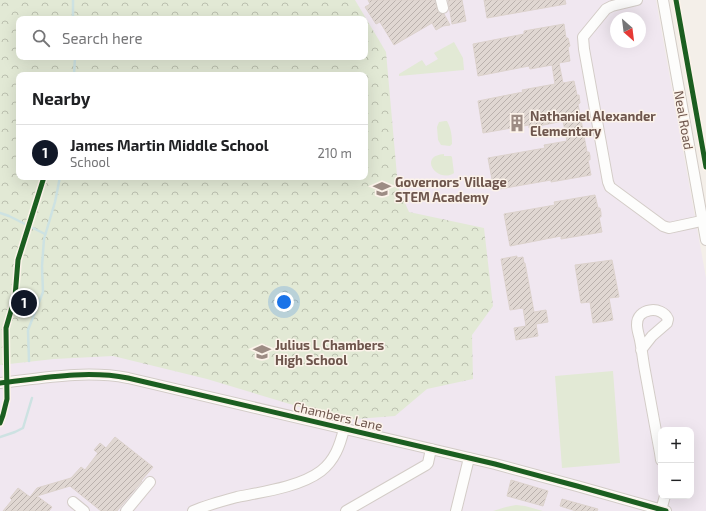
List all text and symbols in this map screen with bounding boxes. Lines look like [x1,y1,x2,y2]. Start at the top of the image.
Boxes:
north arrow [610,12,646,48]
search box [16,16,368,60]
icon: search [30,27,52,49]
text: Search here [62,29,143,47]
text: Nearby [32,88,90,108]
street label: Neal Road [671,89,697,151]
place label: Nathaniel Alexander Elementary [530,108,656,139]
building icon: Nathaniel Alexander Elementary [507,113,527,133]
text: James Martin Middle School [70,136,269,154]
text: 1 [42,145,48,161]
text: 210 m [317,145,352,161]
text: School [70,154,110,170]
place label: Governors' Village STEM Academy [395,174,507,205]
school or university icon: Governors' Village STEM Academy [372,179,392,199]
pin: 1 [11,288,37,318]
your location [274,292,294,312]
place label: Julius L Chambers High School [275,337,384,368]
school or university icon: Julius L Chambers High School [252,342,272,362]
street label: Chambers Lane [292,398,384,434]
map controls [658,427,694,499]
button: + [658,427,694,463]
button: − [658,463,694,499]

